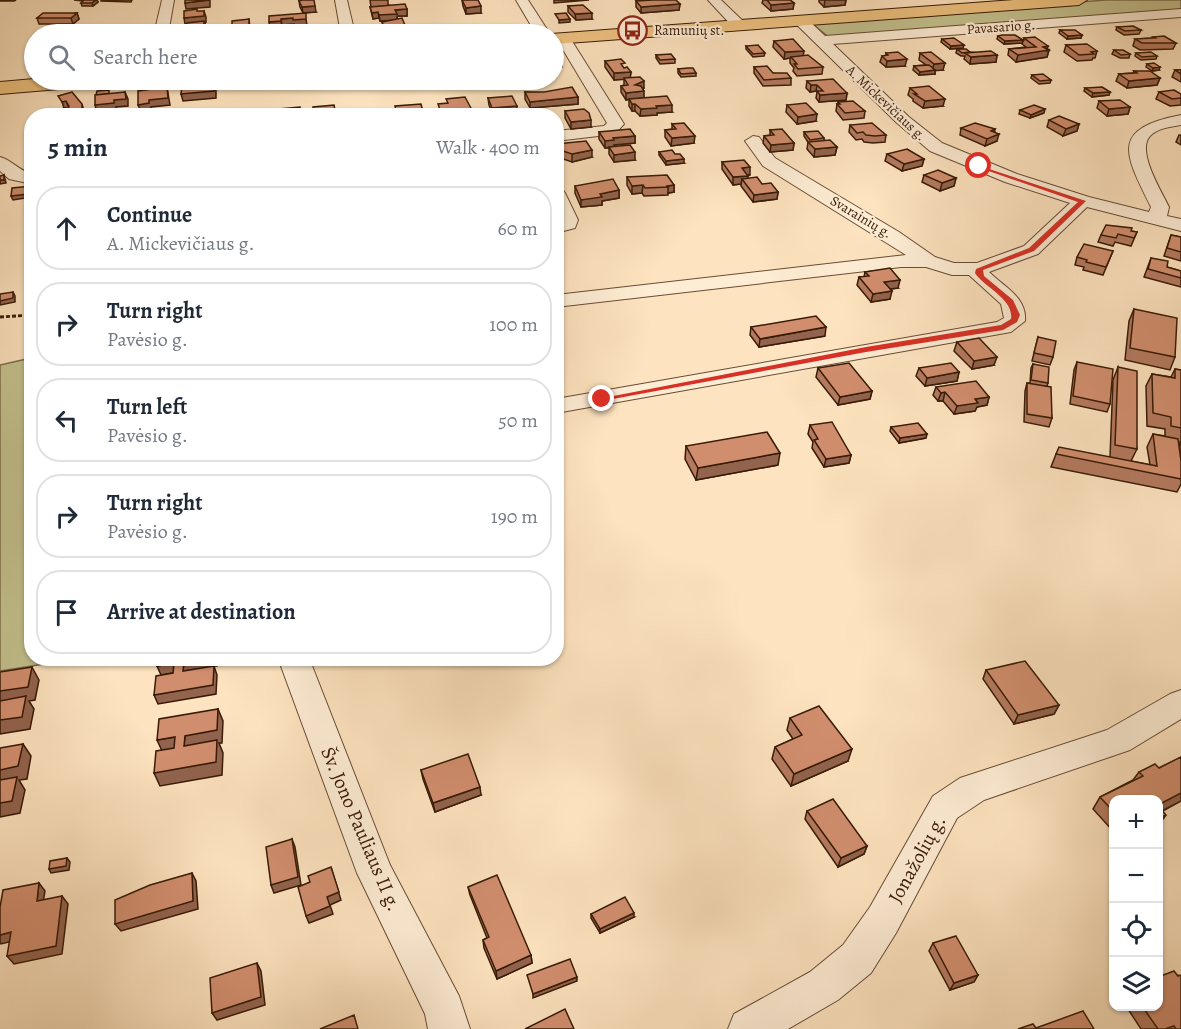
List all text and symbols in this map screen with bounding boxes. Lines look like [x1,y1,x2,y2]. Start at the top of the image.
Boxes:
bus stop icon: Ramunių st. [617,14,649,46]
street label: Pavasario g. [966,15,1036,39]
place label: Ramunių st. [654,21,725,40]
search box [24,24,564,90]
icon: search [45,41,78,74]
text: Search here [93,42,198,72]
street label: A. Mickevičiaus g. [841,60,930,145]
text: 5 min [48,130,108,165]
text: Walk · 400 m [436,134,540,161]
route start [965,152,991,178]
street label: Svarainių g. [827,191,895,243]
text: Continue [107,200,192,230]
icon: ahead [50,212,83,245]
text: 60 m [498,215,538,242]
text: A. Mickevičiaus g. [107,230,255,257]
text: Turn right [107,296,203,326]
icon: right [50,308,83,341]
text: 100 m [489,311,538,338]
text: Pavėsio g. [107,326,188,353]
route end [588,385,614,411]
text: Turn left [107,392,187,422]
icon: left [50,404,83,437]
text: 50 m [498,407,538,434]
text: Pavėsio g. [107,422,188,449]
text: Turn right [107,488,203,518]
icon: right [50,500,83,533]
text: 190 m [491,503,538,530]
text: Pavėsio g. [107,518,188,545]
icon: arrive [50,596,83,629]
text: Arrive at destination [107,597,296,627]
street label: Šv. Jono Pauliaus II g. [314,743,408,915]
map controls [1109,795,1163,1011]
button: + [1109,795,1163,849]
street label: Jonažolių g. [882,810,952,908]
button: − [1109,849,1163,903]
button: locate [1109,903,1163,957]
button: layers [1109,957,1163,1011]

